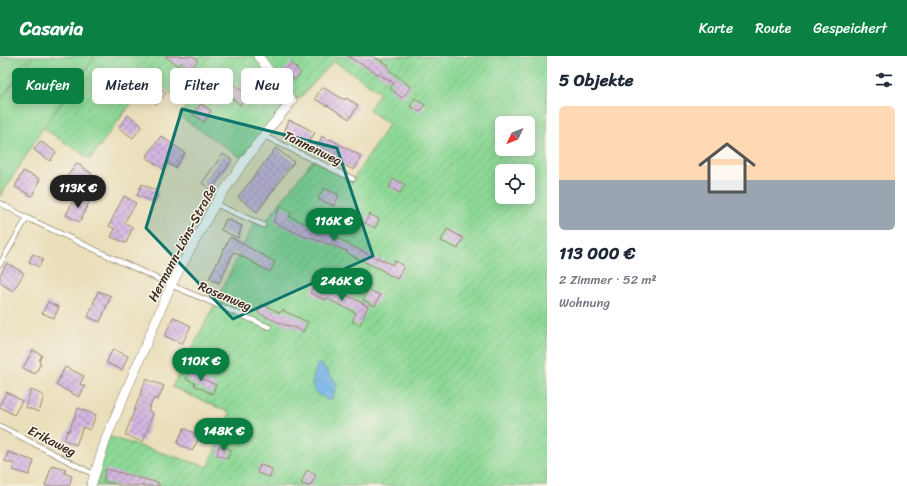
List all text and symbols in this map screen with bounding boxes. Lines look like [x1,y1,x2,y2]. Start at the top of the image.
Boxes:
text: Casavia [20,12,83,45]
text: Karte [699,16,733,41]
text: Route [755,16,791,41]
text: Gespeichert [813,16,887,41]
text: 5 Objekte [559,65,634,95]
chip: Kaufen [12,68,84,104]
chip: Mieten [92,68,162,104]
chip: Filter [170,68,233,104]
chip: Neu [241,68,293,104]
icon: filters [873,69,895,91]
north arrow [495,116,535,156]
map controls [495,116,535,204]
street label: Tannenweg [280,124,346,172]
icon: home [691,132,763,204]
button: locate [495,164,535,204]
pin: 113K € [45,175,111,209]
text: 113K € [59,176,97,199]
street label: Hermann-Löns-Straße [141,180,223,306]
pin: 116K € [301,208,367,242]
text: 116K € [315,209,353,232]
text: 113 000 € [559,238,635,268]
pin: 246K € [309,268,375,302]
text: 2 Zimmer · 52 m² [559,268,657,291]
text: 246K € [321,269,363,292]
street label: Rosenweg [195,274,256,318]
text: Wohnung [559,291,610,314]
pin: 110K € [168,348,234,382]
text: 110K € [181,349,221,372]
pin: 148K € [191,418,257,452]
street label: Erikaweg [24,419,80,463]
text: 148K € [203,419,245,442]

